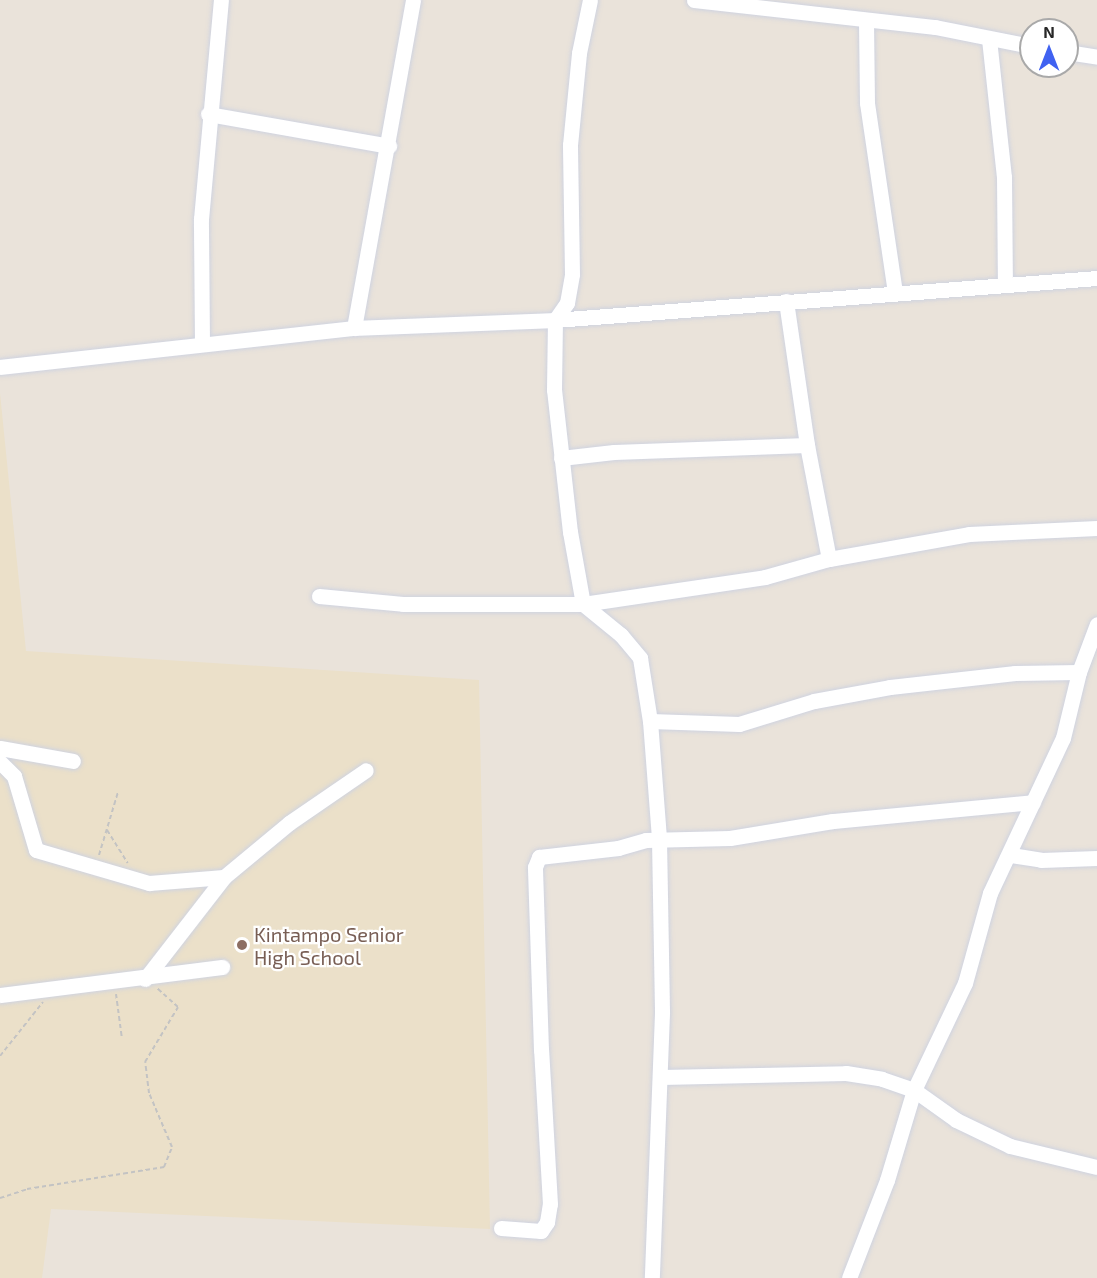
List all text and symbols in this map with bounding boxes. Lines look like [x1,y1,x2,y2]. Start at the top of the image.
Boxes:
north arrow [1019,18,1079,78]
text: N [1043,22,1055,41]
place label: Kintampo Senior High School [254,922,404,969]
marker: Kintampo Senior High School [235,938,249,952]

